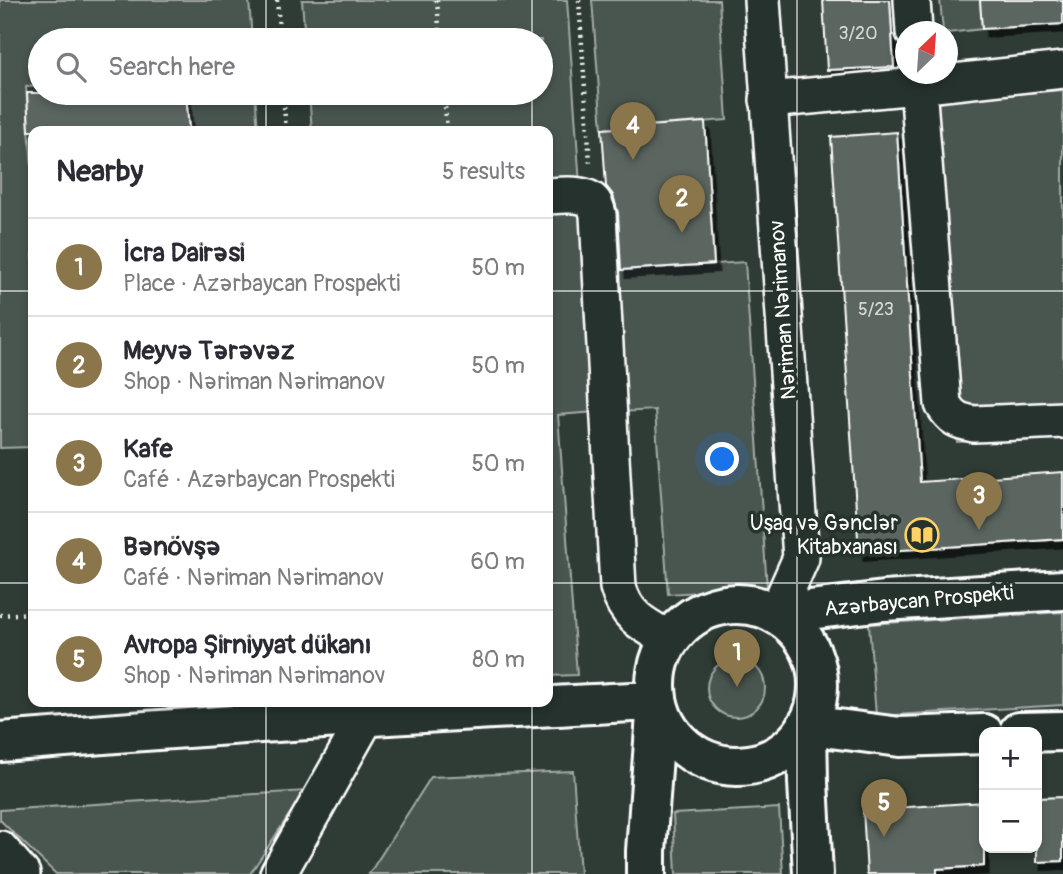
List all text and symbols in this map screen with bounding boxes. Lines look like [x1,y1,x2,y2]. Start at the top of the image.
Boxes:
north arrow [895,21,958,84]
house number: 3/20 [839,22,877,45]
search box [28,28,553,105]
icon: search [52,48,90,86]
text: Search here [108,51,235,83]
pin: 4 [610,102,656,160]
text: Nearby [56,153,143,190]
text: 5 results [442,157,525,186]
pin: 2 [659,175,705,233]
street label: Nəriman Nərimanov [763,219,803,401]
text: İcra Dairəsi [123,237,245,269]
text: 1 [75,253,84,282]
text: 50 m [471,253,525,282]
text: Place · Azərbaycan Prospekti [123,269,400,298]
house number: 5/23 [858,298,894,321]
text: Meyvə Tərəvəz [123,335,294,367]
text: 2 [73,351,85,380]
text: 50 m [471,351,525,380]
text: Shop · Nəriman Nərimanov [123,367,385,396]
text: Kafe [123,433,173,465]
your location [705,442,739,476]
text: 3 [73,449,85,478]
text: 50 m [471,449,525,478]
text: Café · Azərbaycan Prospekti [123,465,395,494]
pin: 3 [956,472,1002,530]
place label: Uşaq və Gənclər Kitabxanası [750,510,898,561]
library icon: Uşaq və Gənclər Kitabxanası [903,516,941,554]
text: Bənövşə [123,531,221,563]
text: 4 [72,547,86,576]
text: 60 m [470,547,525,576]
text: Café · Nəriman Nərimanov [123,563,384,592]
street label: Azərbaycan Prospekti [823,579,1015,623]
text: Avropa Şirniyyat dükanı [123,629,371,661]
pin: 1 [714,629,760,687]
text: 5 [73,645,85,674]
text: 80 m [472,645,525,674]
text: Shop · Nəriman Nərimanov [123,661,385,690]
map controls [979,727,1042,853]
button: + [979,727,1042,790]
pin: 5 [861,779,907,837]
button: − [979,790,1042,853]

